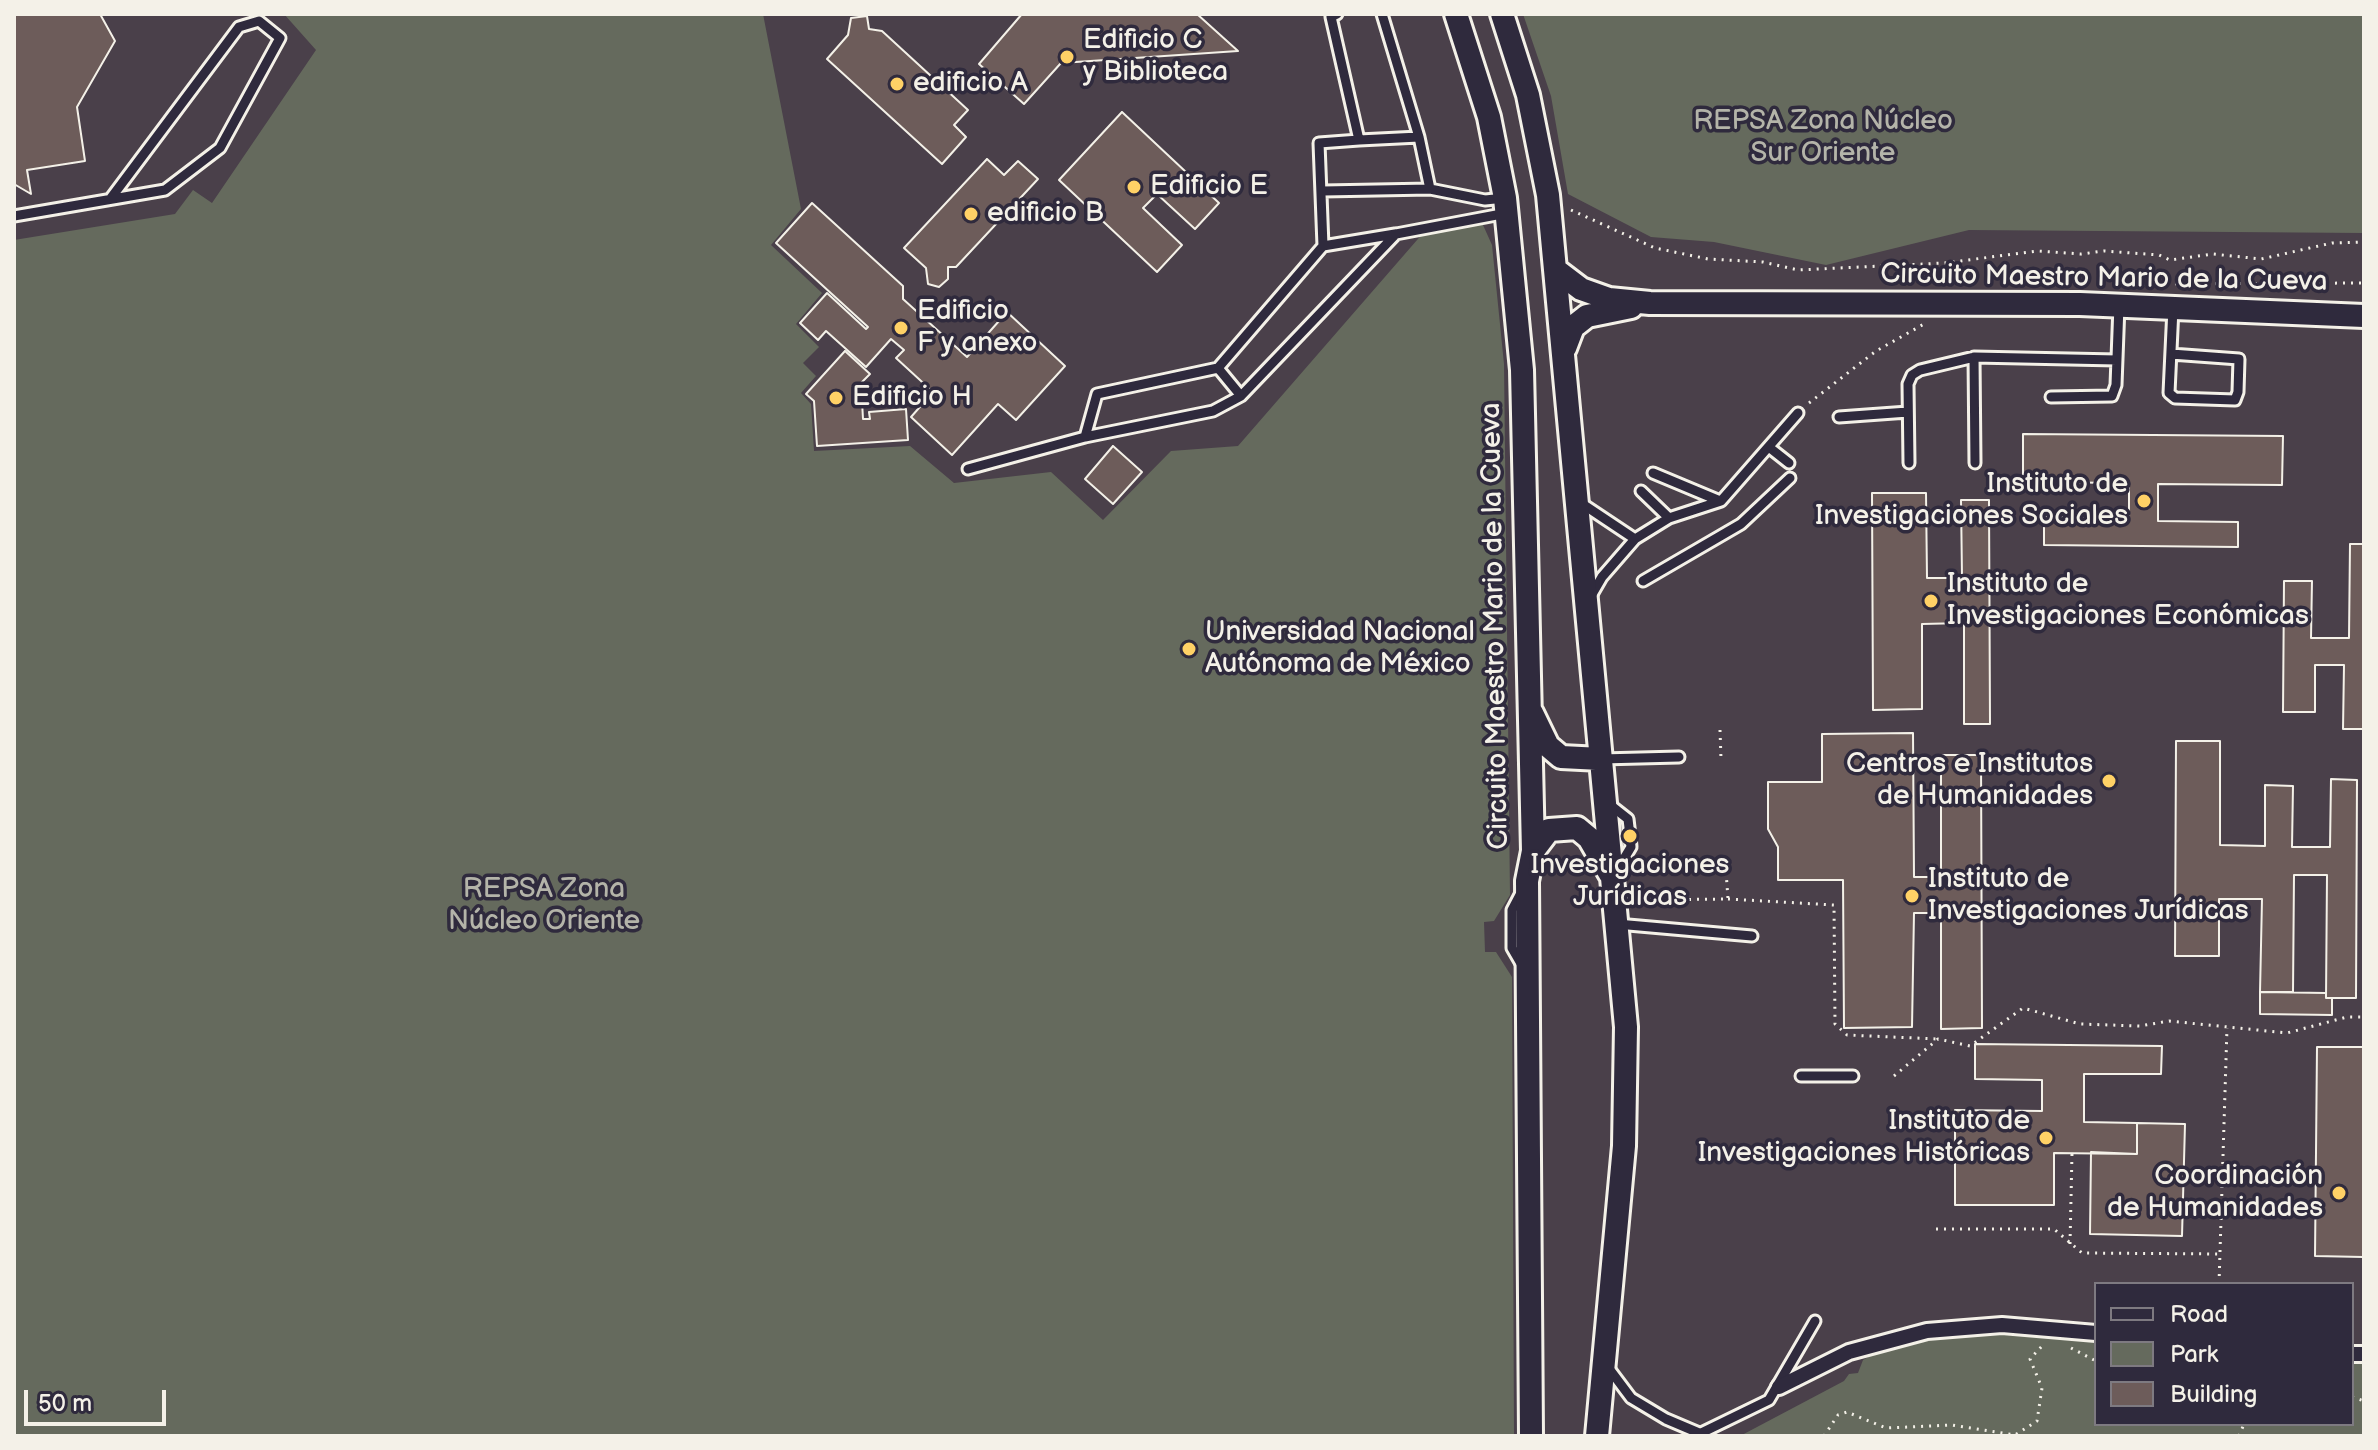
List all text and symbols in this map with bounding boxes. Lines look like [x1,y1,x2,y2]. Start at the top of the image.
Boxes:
place label: Edificio C y Biblioteca [1083,24,1228,90]
marker: Edificio C y Biblioteca [1058,48,1076,66]
place label: edificio A [913,67,1028,101]
marker: edificio A [888,75,906,93]
park label: REPSA Zona Núcleo Sur Oriente [1693,105,1953,171]
place label: Edificio E [1150,170,1268,204]
marker: Edificio E [1125,178,1143,196]
place label: edificio B [987,197,1104,231]
marker: edificio B [962,205,980,223]
street label: Circuito Maestro Mario de la Cueva [1880,258,2328,300]
place label: Edificio F y anexo [917,295,1037,361]
marker: Edificio F y anexo [892,319,910,337]
place label: Edificio H [852,381,972,415]
marker: Edificio H [827,389,845,407]
street label: Circuito Maestro Mario de la Cueva [1475,402,1517,850]
place label: Instituto de Investigaciones Sociales [1815,468,2128,534]
marker: Instituto de Investigaciones Sociales [2135,492,2153,510]
place label: Instituto de Investigaciones Económicas [1947,568,2309,634]
marker: Instituto de Investigaciones Económicas [1922,592,1940,610]
place label: Universidad Nacional Autónoma de México [1205,616,1475,682]
marker: Universidad Nacional Autónoma de México [1180,640,1198,658]
place label: Centros e Institutos de Humanidades [1846,748,2093,814]
marker: Centros e Institutos de Humanidades [2100,772,2118,790]
marker: Investigaciones Jurídicas [1621,827,1639,845]
place label: Investigaciones Jurídicas [1531,849,1729,915]
place label: Instituto de Investigaciones Jurídicas [1928,863,2249,929]
park label: REPSA Zona Núcleo Oriente [448,873,640,939]
marker: Instituto de Investigaciones Jurídicas [1903,887,1921,905]
place label: Instituto de Investigaciones Históricas [1698,1105,2030,1171]
marker: Instituto de Investigaciones Históricas [2037,1129,2055,1147]
place label: Coordinación de Humanidades [2107,1160,2323,1226]
marker: Coordinación de Humanidades [2330,1184,2348,1202]
legend [2094,1282,2354,1426]
text: Road [2170,1300,2228,1329]
text: Park [2170,1340,2218,1369]
scale bar [28,1374,170,1424]
text: Building [2170,1380,2257,1409]
text: 50 m [38,1389,92,1418]

